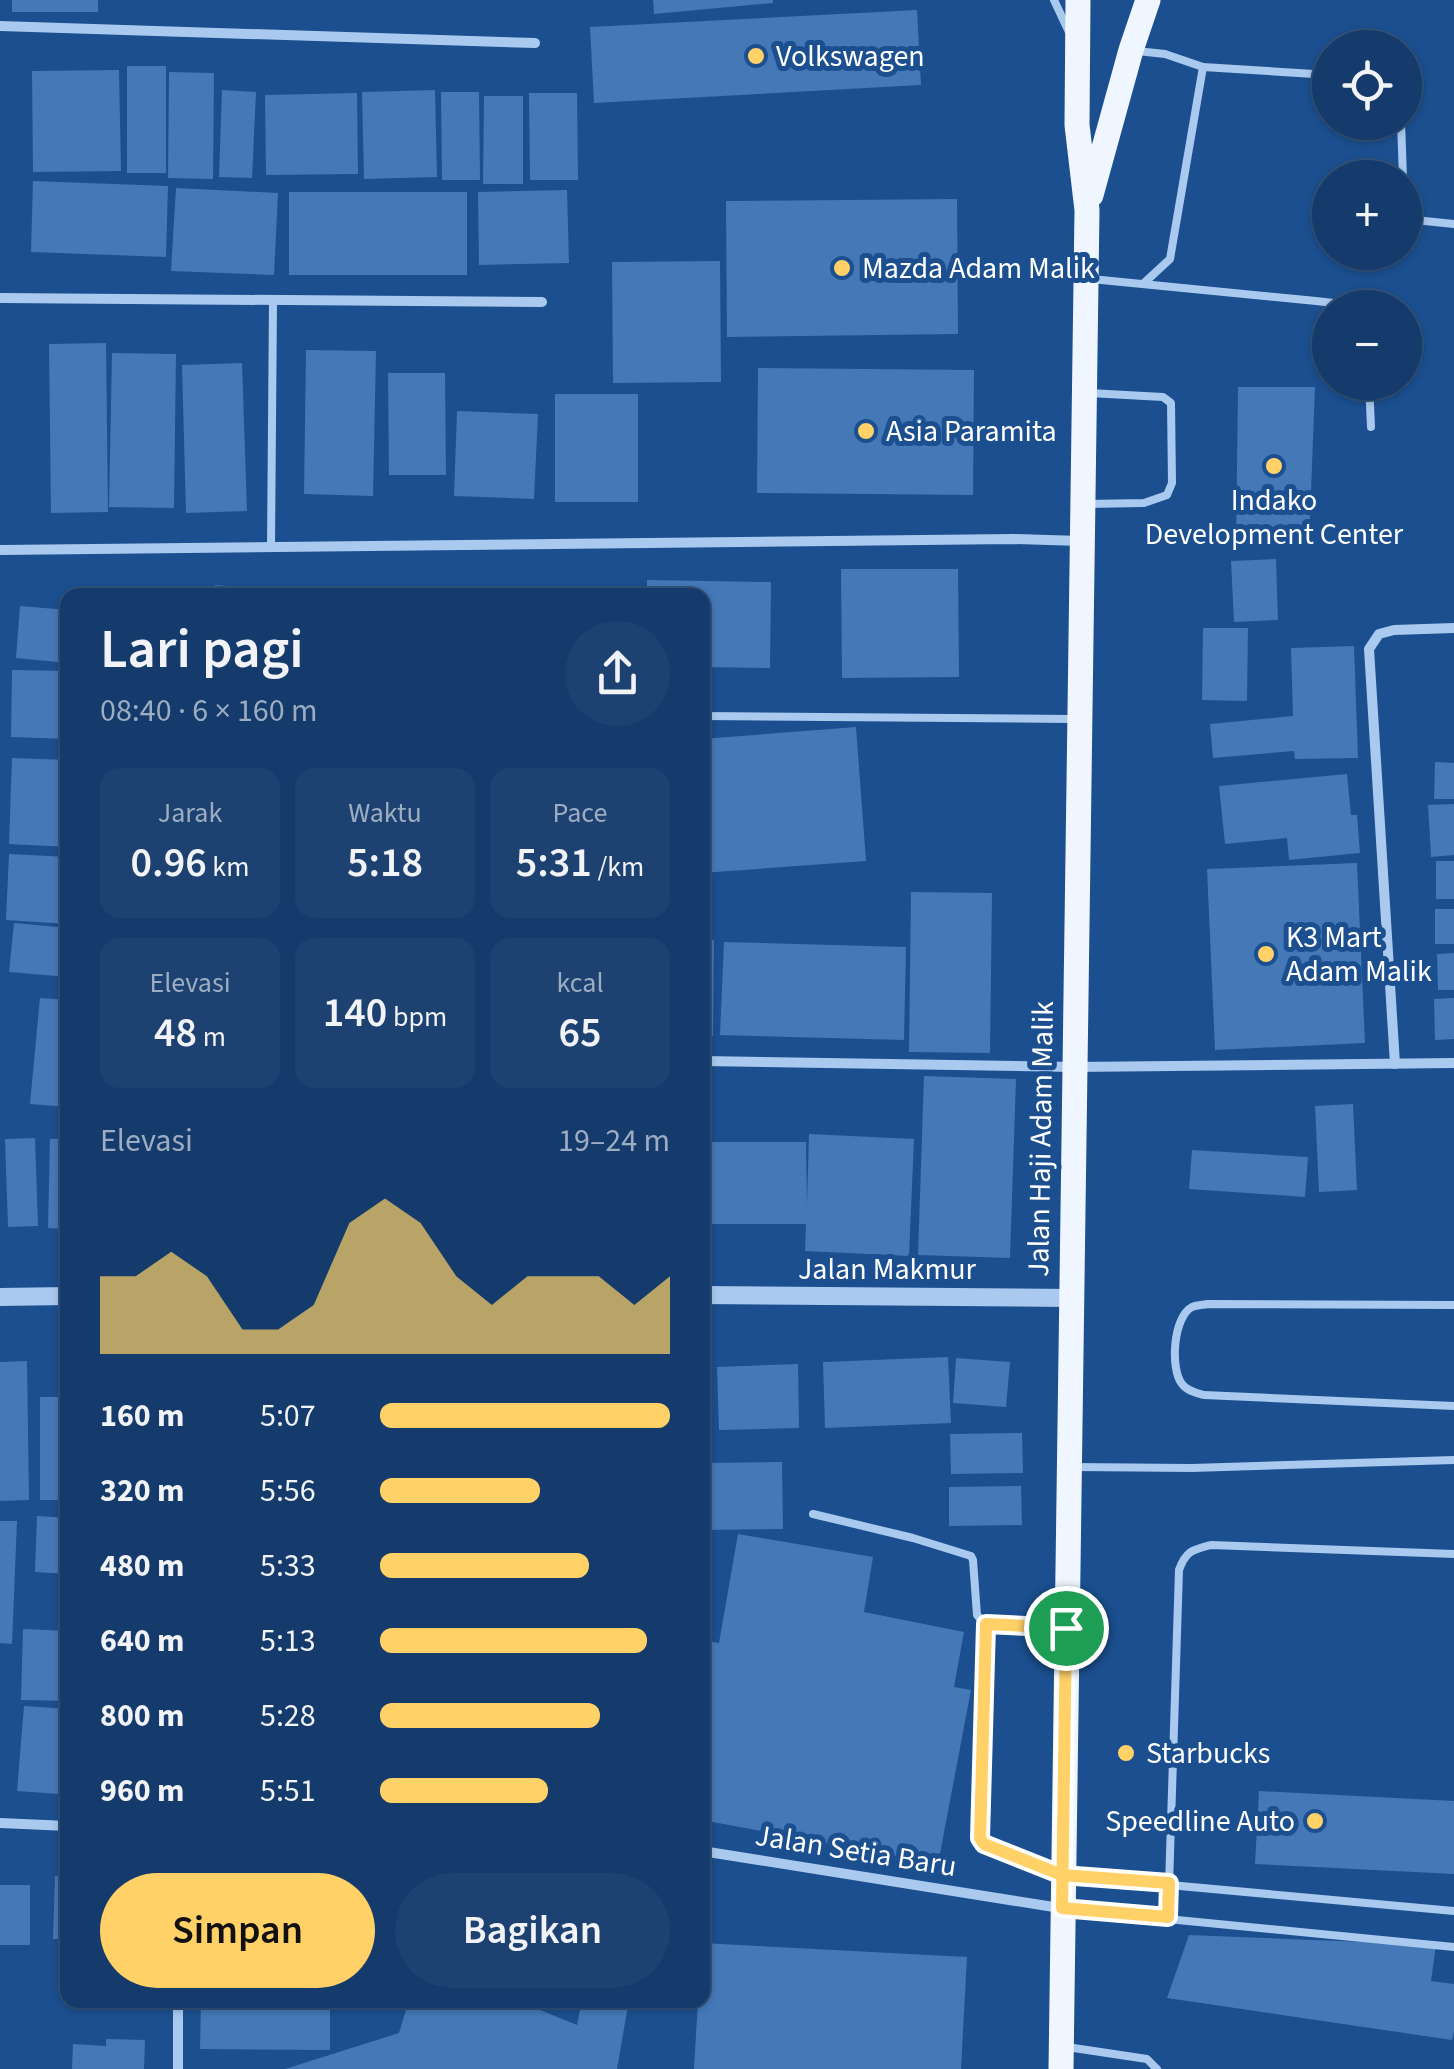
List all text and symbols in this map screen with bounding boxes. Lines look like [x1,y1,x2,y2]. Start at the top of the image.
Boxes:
map controls [1312,30,1422,400]
button: locate [1312,30,1422,140]
place label: Volkswagen [776,35,925,78]
marker: Volkswagen [745,45,767,67]
button: + [1312,160,1422,270]
place label: Mazda Adam Malik [862,247,1095,290]
marker: Mazda Adam Malik [831,257,853,279]
button: − [1312,290,1422,400]
place label: Asia Paramita [886,410,1057,453]
marker: Asia Paramita [855,420,877,442]
marker: Indako Development Center [1263,455,1285,477]
place label: Indako Development Center [1145,479,1404,556]
text: Lari pagi [100,611,304,689]
button: share [565,621,670,726]
text: 08:40 · 6 × 160 m [100,688,318,734]
text: Jarak [158,793,222,833]
text: Waktu [348,793,422,833]
text: Pace [553,793,607,833]
text: 0.96 [131,833,207,893]
text: 5:18 [347,833,423,893]
text: 5:31 [516,833,592,893]
text: km [207,847,249,887]
text: /km [592,847,644,887]
place label: K3 Mart Adam Malik [1286,916,1432,993]
marker: K3 Mart Adam Malik [1255,943,1277,965]
text: Elevasi [149,963,231,1003]
text: kcal [556,963,604,1003]
text: 140 [323,983,387,1043]
text: bpm [387,997,447,1037]
street label: Jalan Haji Adam Malik [1017,1001,1065,1277]
text: 48 [154,1003,197,1063]
text: 65 [558,1003,602,1063]
text: m [197,1017,226,1057]
text: Elevasi [100,1118,193,1164]
text: 19–24 m [558,1118,670,1164]
street label: Jalan Makmur [798,1248,977,1291]
text: 160 m [100,1393,185,1439]
text: 5:07 [260,1393,316,1439]
text: 320 m [100,1468,185,1514]
text: 5:56 [260,1468,316,1514]
text: 480 m [100,1543,185,1589]
text: 5:33 [260,1543,316,1589]
pin [1024,1586,1109,1671]
icon: arrive [1039,1601,1094,1656]
text: 640 m [100,1618,185,1664]
text: 5:13 [260,1618,316,1664]
text: 800 m [100,1693,185,1739]
text: 5:28 [260,1693,316,1739]
place label: Starbucks [1146,1732,1270,1775]
marker: Starbucks [1115,1742,1137,1764]
text: 960 m [100,1768,185,1814]
text: 5:51 [260,1768,316,1814]
place label: Speedline Auto [1105,1800,1295,1843]
marker: Speedline Auto [1304,1810,1326,1832]
street label: Jalan Setia Baru [752,1814,960,1888]
button: Simpan [100,1873,375,1988]
button: Bagikan [395,1873,670,1988]

